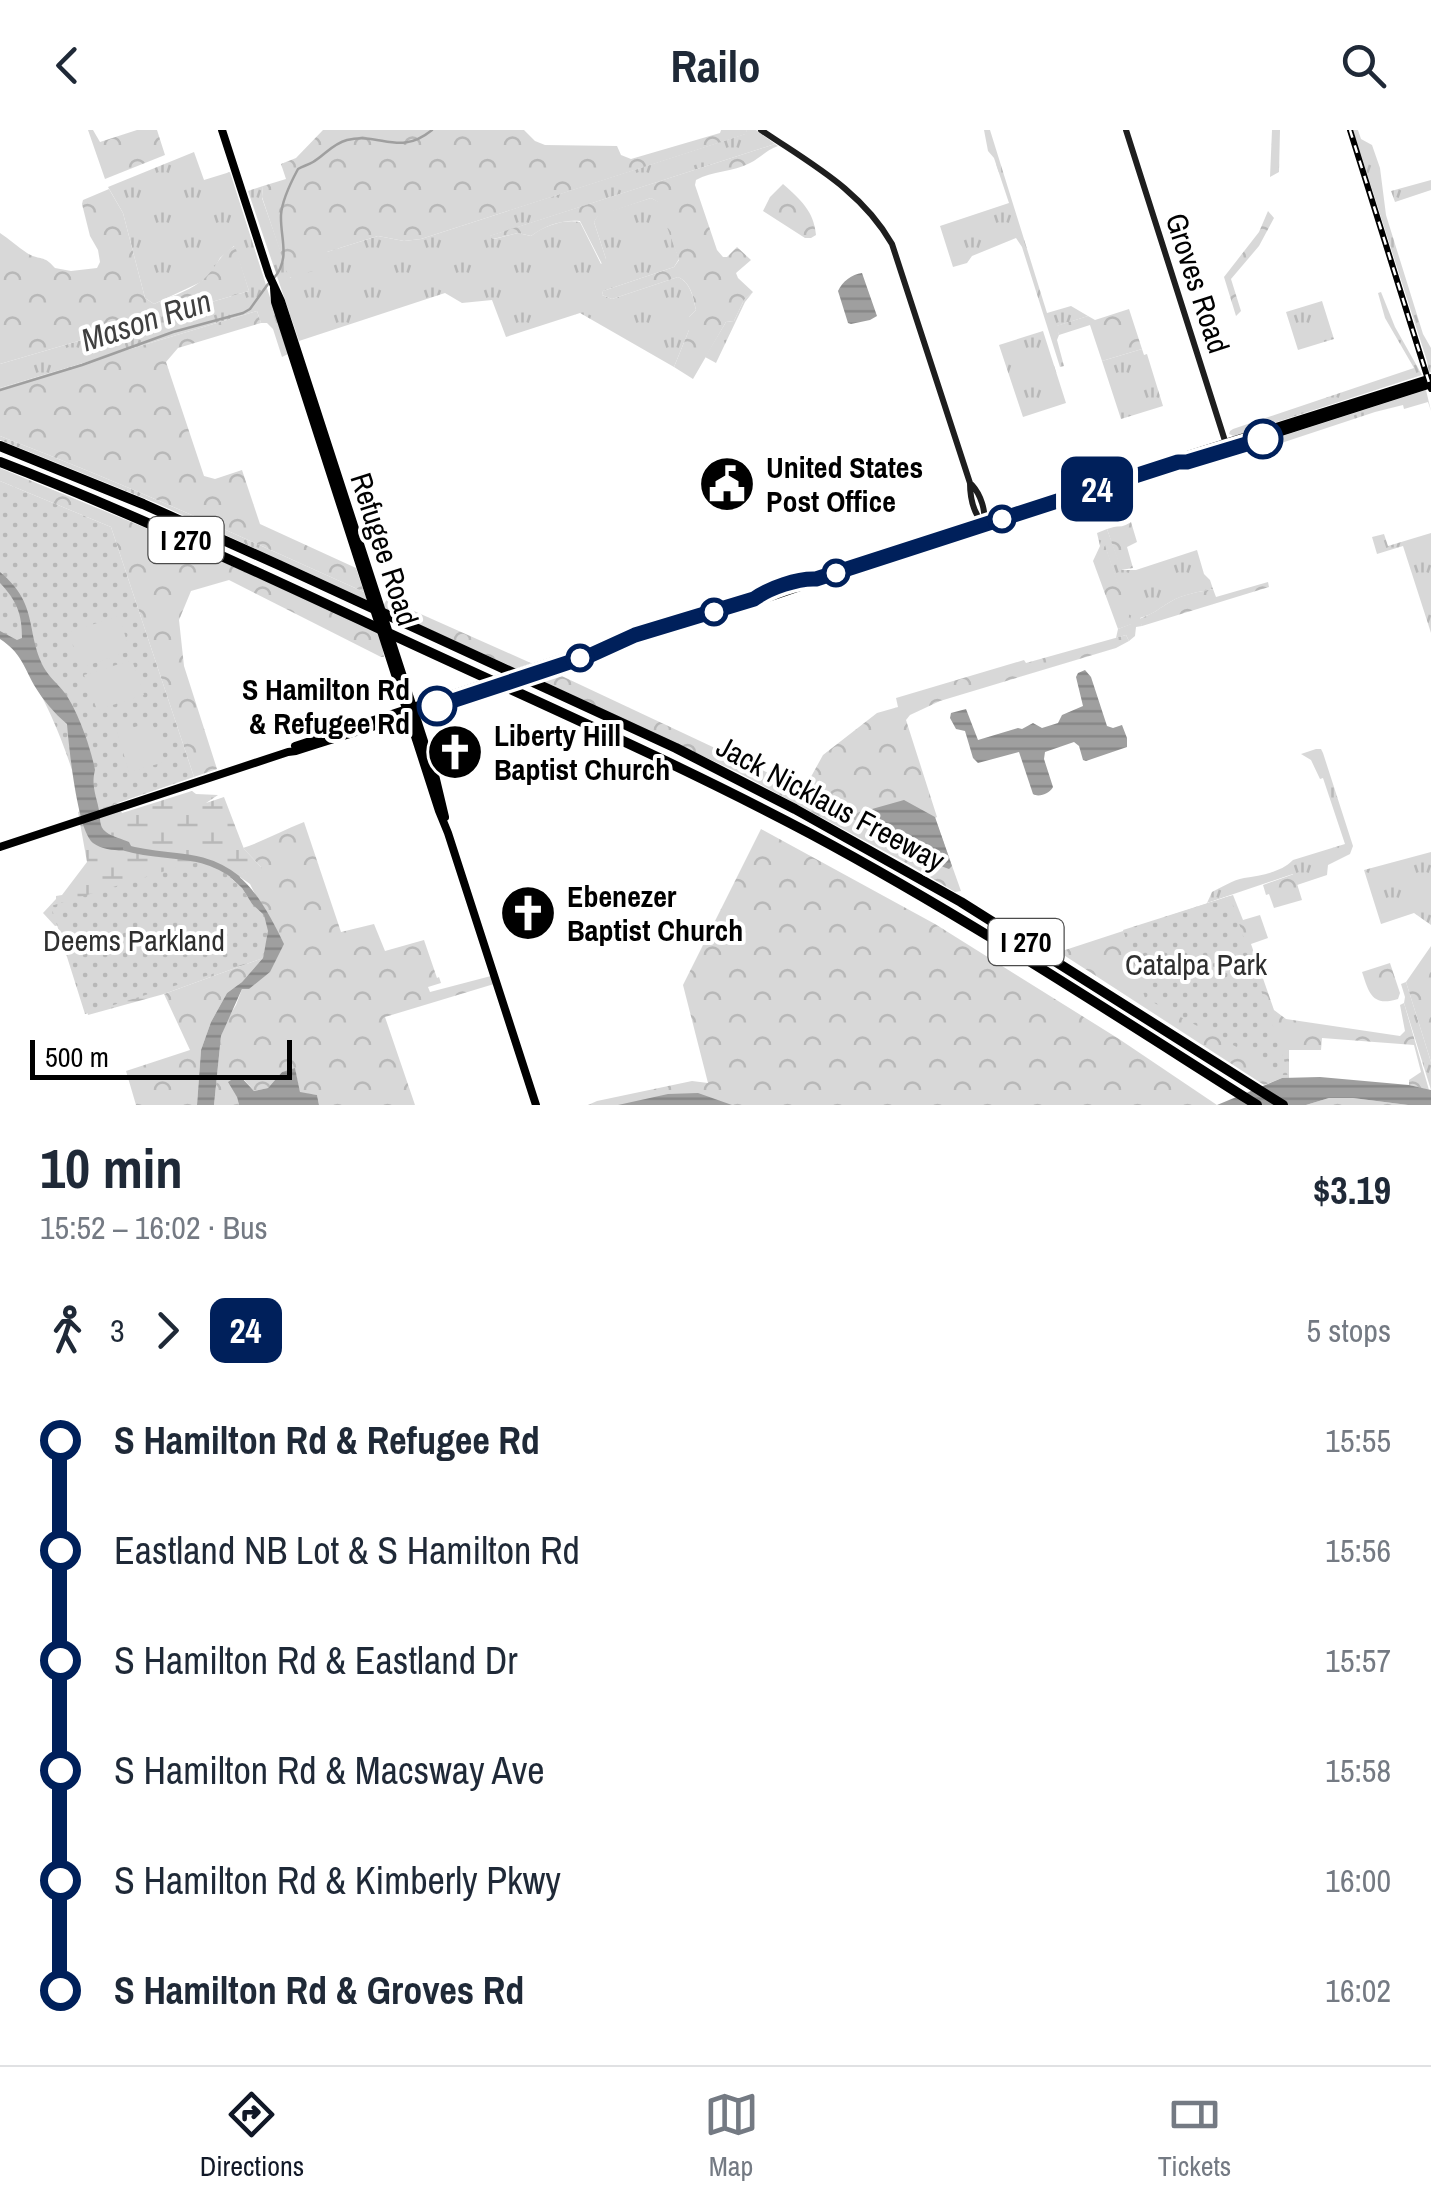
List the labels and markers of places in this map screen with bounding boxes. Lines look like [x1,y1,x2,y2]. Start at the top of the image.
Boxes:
unlabelled marker [1244,420,1282,458]
place label: United States Post Office [766,447,923,521]
public building icon: United States Post Office [697,454,757,514]
unlabelled marker [989,506,1015,532]
unlabelled marker [823,560,849,586]
unlabelled marker [701,599,727,625]
unlabelled marker [567,645,593,671]
place label: S Hamilton Rd & Refugee Rd [242,669,410,743]
marker: S Hamilton Rd & Refugee Rd [418,687,456,725]
place label: Liberty Hill Baptist Church [494,715,670,789]
church icon: Liberty Hill Baptist Church [425,722,485,782]
place label: Ebenezer Baptist Church [567,876,743,950]
church icon: Ebenezer Baptist Church [498,883,558,943]

